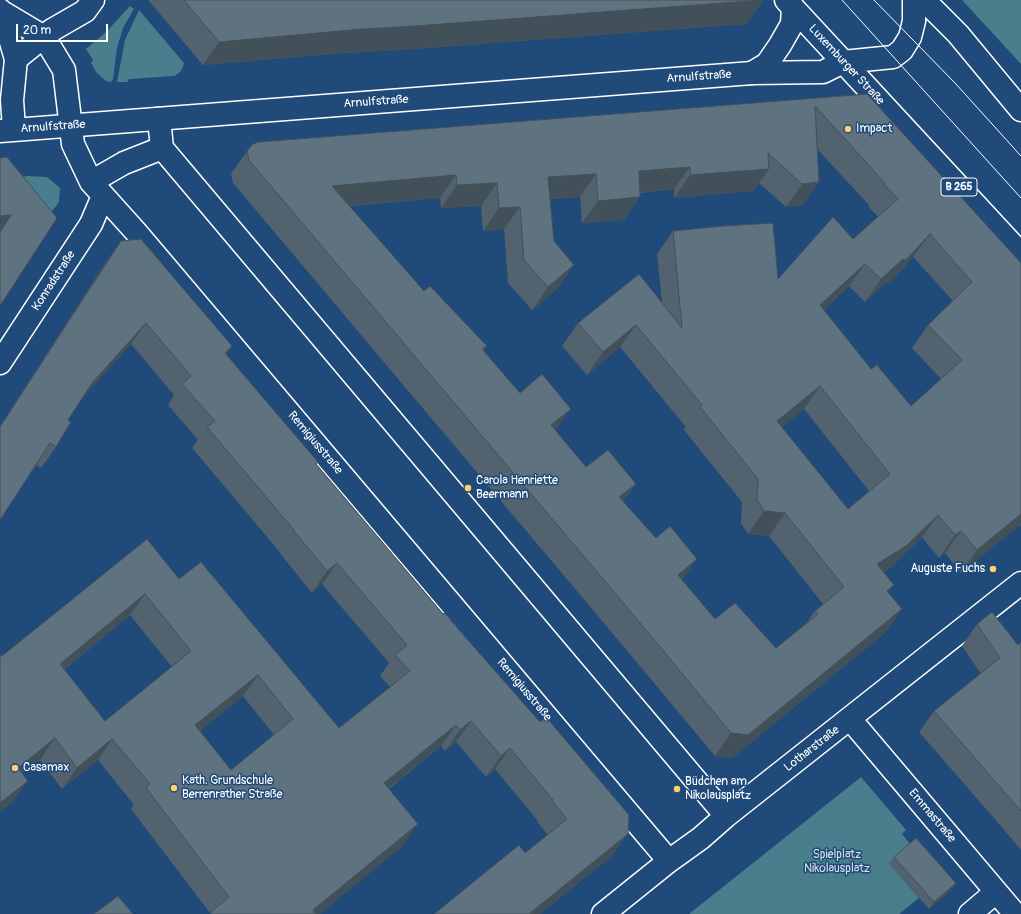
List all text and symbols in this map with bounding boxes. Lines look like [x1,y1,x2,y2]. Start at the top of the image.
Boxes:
scale bar [18,16,110,42]
street label: Luxemburger Straße [805,22,887,108]
text: 20 m [23,23,51,38]
street label: Arnulfstraße [666,68,732,86]
street label: Arnulfstraße [343,93,409,111]
street label: Arnulfstraße [20,118,86,136]
place label: Impact [856,122,892,136]
marker: Impact [843,124,853,134]
road number: B 265 [941,178,977,196]
street label: Konradstraße [29,248,79,314]
street label: Remigiusstraße [285,409,345,477]
place label: Carola Henriette Beermann [476,474,558,502]
marker: Carola Henriette Beermann [463,483,473,493]
place label: Auguste Fuchs [911,562,985,576]
marker: Auguste Fuchs [988,564,998,574]
street label: Remigiusstraße [494,656,554,724]
street label: Lotharstraße [782,723,842,775]
place label: Casamax [23,761,69,775]
marker: Casamax [10,763,20,773]
place label: Kath. Grundschule Berrenrather Straße [182,774,282,802]
place label: Büdchen am Nikolausplatz [685,775,751,803]
marker: Kath. Grundschule Berrenrather Straße [169,783,179,793]
marker: Büdchen am Nikolausplatz [672,784,682,794]
street label: Emmastraße [905,786,959,846]
park label: Spielplatz Nikolausplatz [804,848,870,876]

